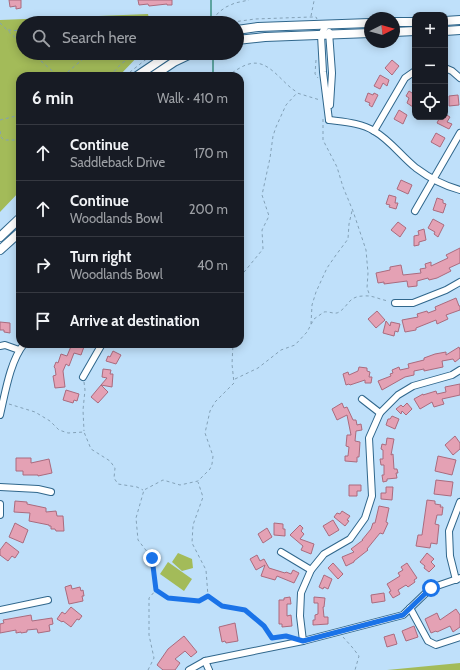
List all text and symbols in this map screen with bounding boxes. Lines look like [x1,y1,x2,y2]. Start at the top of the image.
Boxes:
north arrow [364,12,400,48]
map controls [412,12,448,120]
button: + [412,12,448,48]
search box [16,16,244,60]
icon: search [30,27,52,49]
text: Search here [62,29,137,47]
button: − [412,48,448,84]
button: locate [412,84,448,120]
text: 6 min [32,88,74,108]
text: Walk · 410 m [157,90,228,106]
text: Continue [70,136,129,154]
icon: ahead [32,142,54,164]
text: 170 m [194,145,228,161]
text: Saddleback Drive [70,154,165,170]
text: Continue [70,192,129,210]
icon: ahead [32,198,54,220]
text: 200 m [189,201,228,217]
text: Woodlands Bowl [70,210,163,226]
text: Turn right [70,248,131,266]
icon: right [32,254,54,276]
text: 40 m [197,257,228,273]
text: Woodlands Bowl [70,266,163,282]
icon: arrive [32,310,54,332]
text: Arrive at destination [70,312,200,330]
route end [143,549,161,567]
route start [422,579,440,597]

